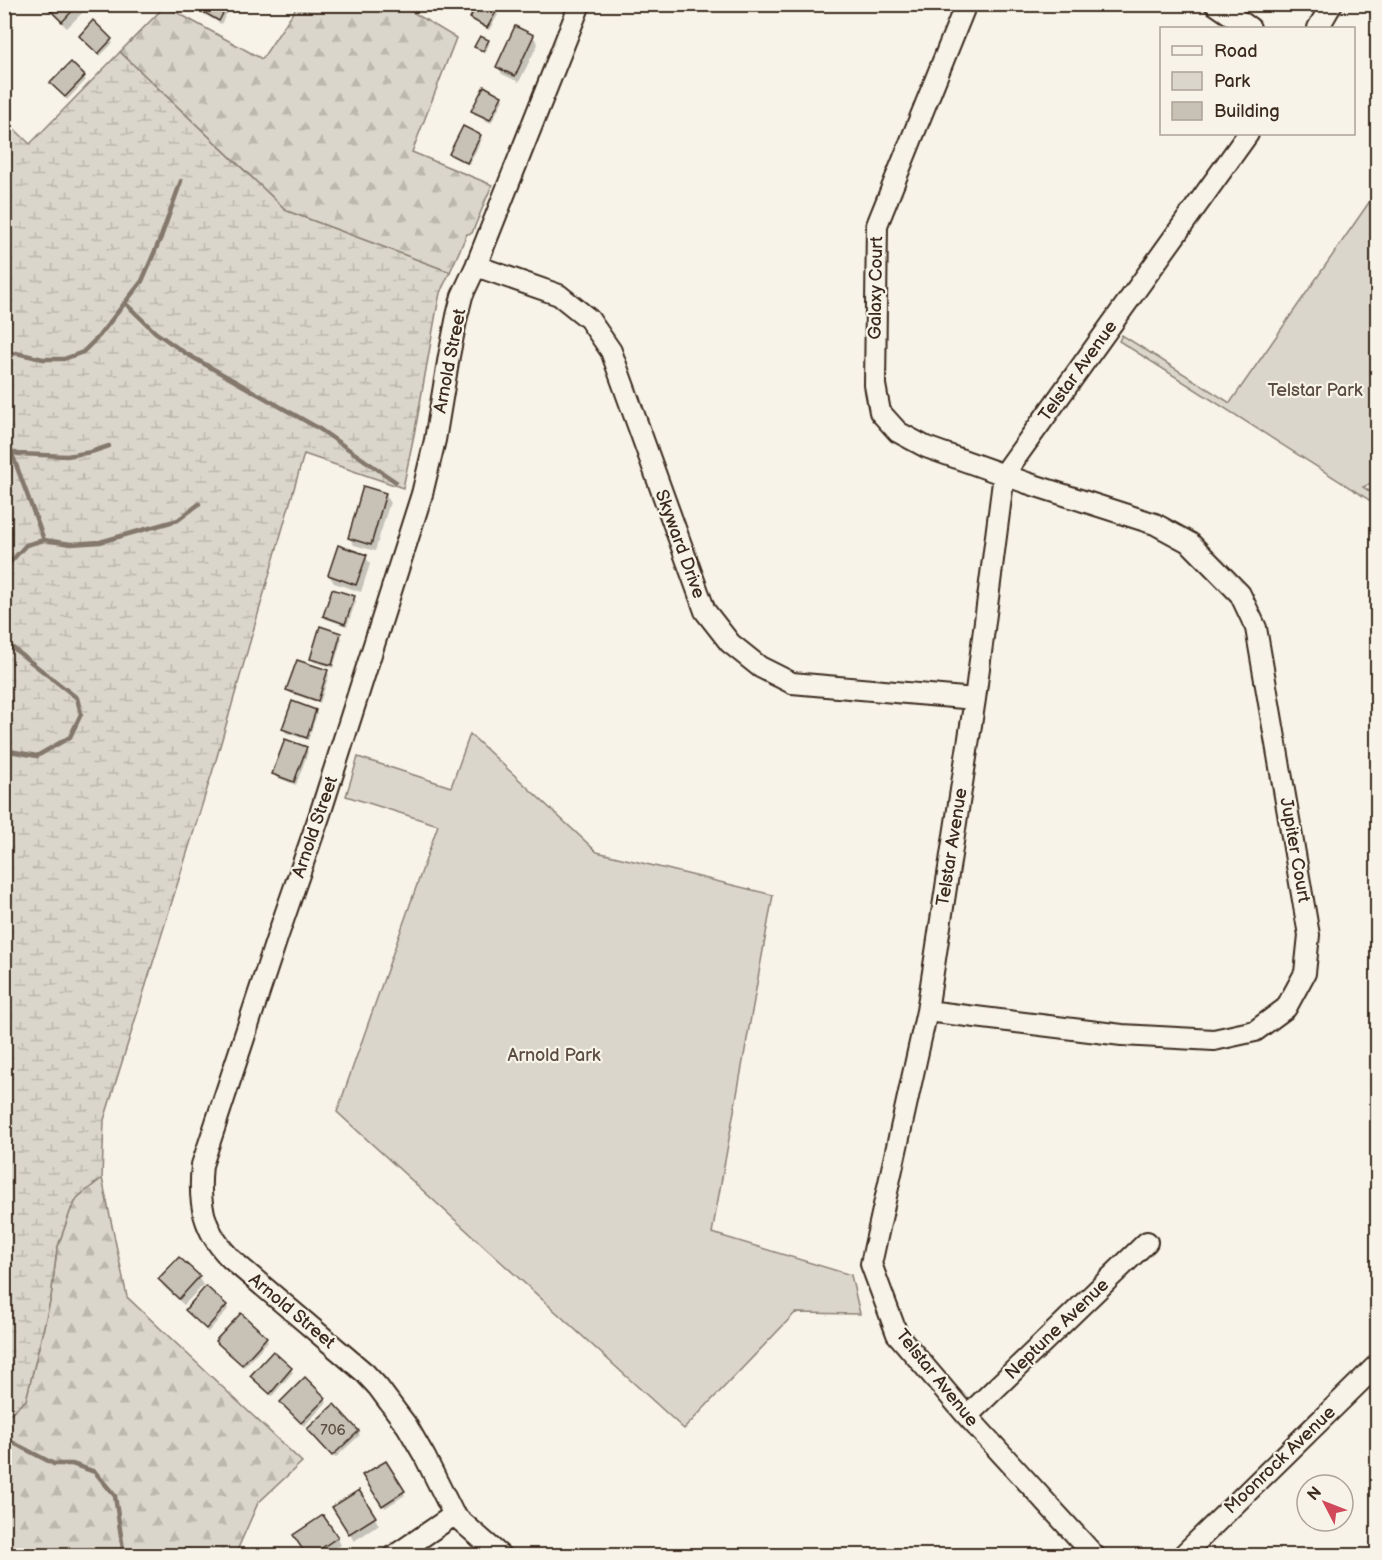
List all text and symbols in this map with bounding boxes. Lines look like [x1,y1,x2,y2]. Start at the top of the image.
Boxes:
legend [1160,27,1355,135]
text: Road [1214,41,1258,62]
text: Park [1214,71,1250,92]
text: Building [1214,101,1280,122]
street label: Galaxy Court [865,236,887,340]
street label: Arnold Street [430,307,471,415]
street label: Telstar Avenue [1034,316,1122,425]
park label: Telstar Park [1267,380,1363,401]
street label: Skyward Drive [651,487,709,601]
street label: Arnold Street [288,773,342,881]
street label: Telstar Avenue [932,786,972,908]
street label: Jupiter Court [1275,796,1315,905]
park label: Arnold Park [507,1045,601,1066]
street label: Arnold Street [245,1269,340,1353]
street label: Neptune Avenue [1001,1274,1113,1384]
street label: Telstar Avenue [891,1325,983,1431]
street label: Moonrock Avenue [1220,1401,1340,1518]
house number: 706 [320,1421,346,1440]
north arrow [1295,1473,1355,1533]
text: N [1304,1483,1326,1505]

